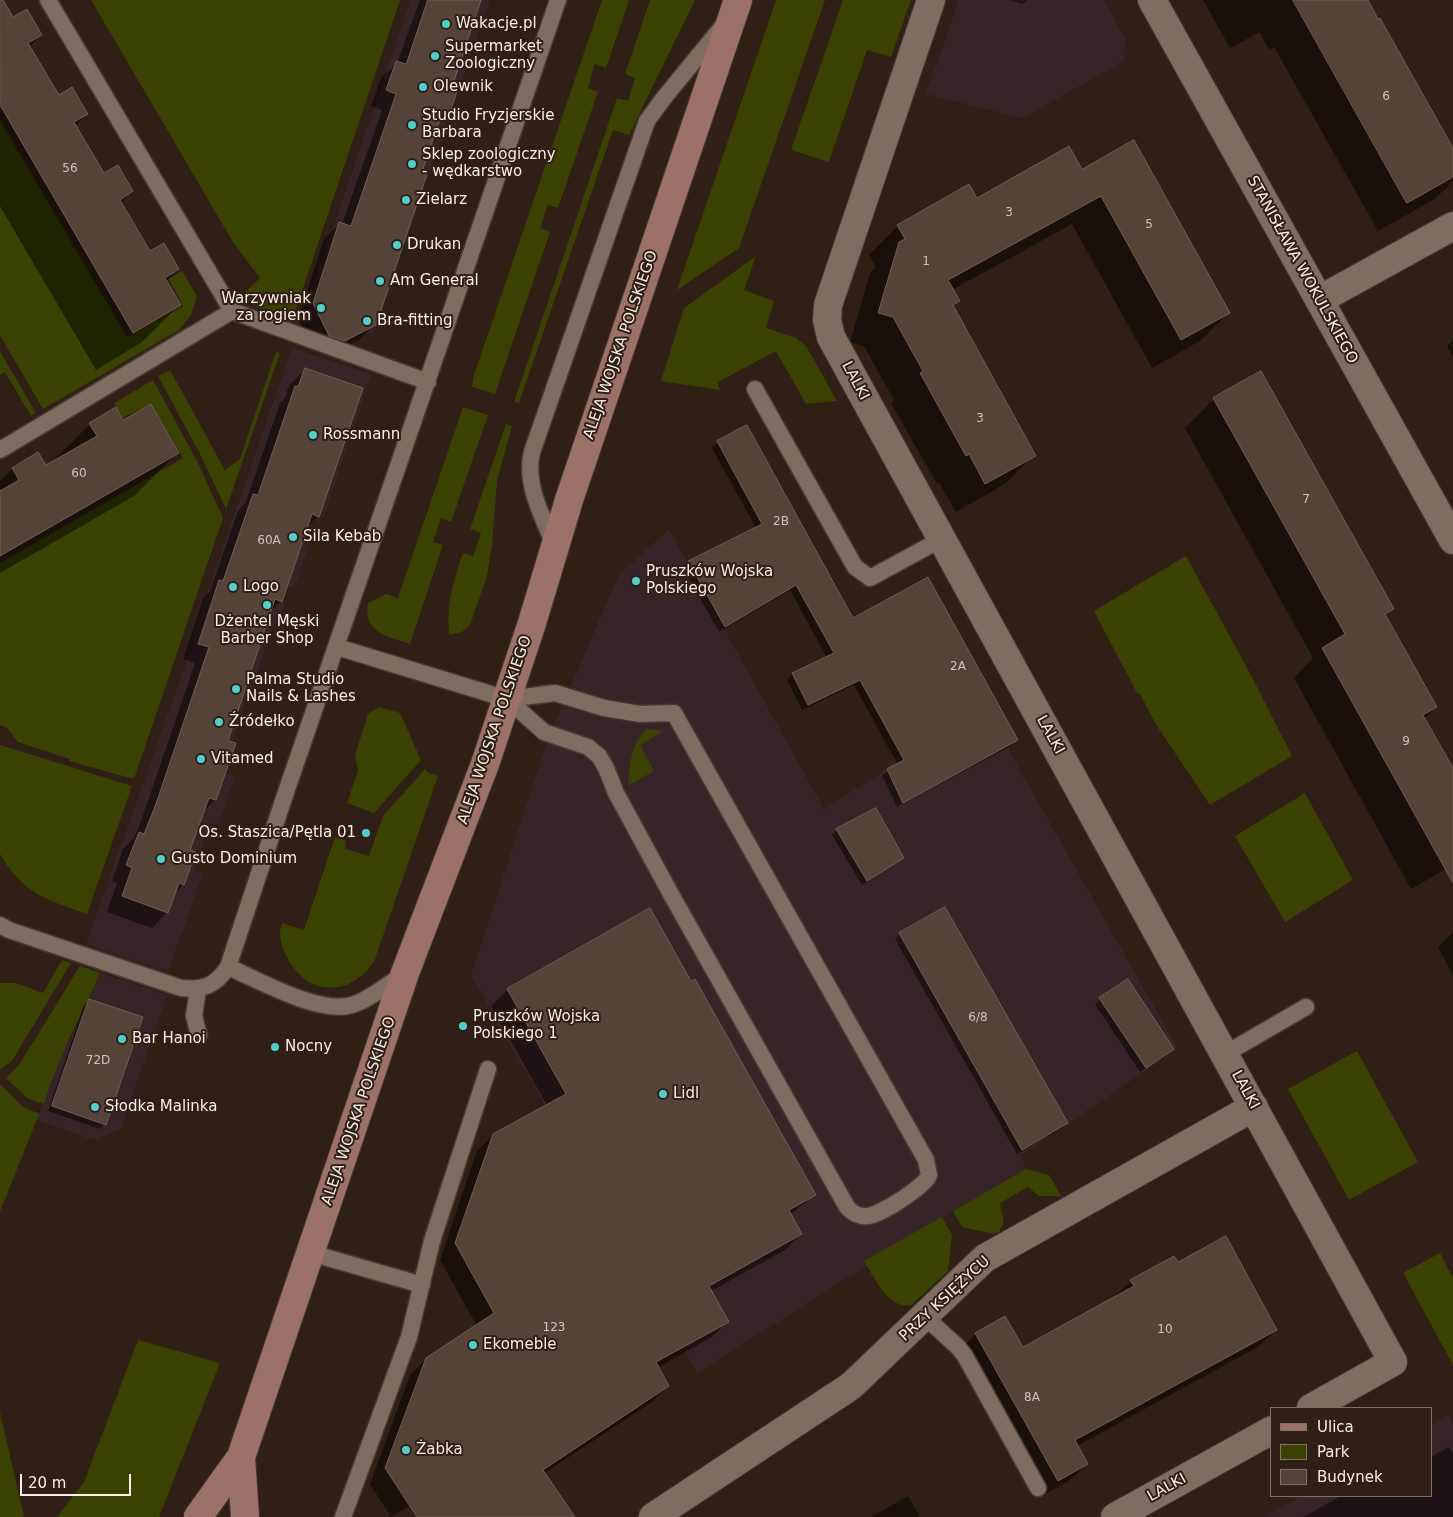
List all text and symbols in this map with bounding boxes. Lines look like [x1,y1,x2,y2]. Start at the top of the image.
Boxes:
place label: Wakacje.pl [456,15,537,33]
marker: Wakacje.pl [440,18,452,30]
place label: Supermarket Zoologiczny [445,38,542,73]
marker: Supermarket Zoologiczny [429,50,441,62]
place label: Olewnik [433,78,493,96]
marker: Olewnik [417,81,429,93]
house number: 6 [1382,90,1390,104]
place label: Studio Fryzjerskie Barbara [422,107,554,142]
marker: Studio Fryzjerskie Barbara [406,119,418,131]
place label: Sklep zoologiczny - wędkarstwo [422,146,556,181]
marker: Sklep zoologiczny - wędkarstwo [406,158,418,170]
house number: 56 [62,162,78,176]
street label: STANISŁAWA WOKULSKIEGO [1243,173,1361,367]
place label: Zielarz [416,191,467,209]
marker: Zielarz [400,194,412,206]
house number: 3 [1005,206,1013,220]
house number: 5 [1145,218,1153,232]
place label: Drukan [407,236,461,254]
marker: Drukan [391,239,403,251]
street label: ALEJA WOJSKA POLSKIEGO [580,248,662,442]
house number: 1 [922,255,930,269]
place label: Am General [390,272,479,290]
marker: Am General [374,275,386,287]
place label: Warzywniak za rogiem [221,290,311,325]
marker: Warzywniak za rogiem [315,302,327,314]
place label: Bra-fitting [377,312,452,330]
marker: Bra-fitting [361,315,373,327]
street label: LALKI [837,358,873,404]
house number: 3 [976,412,984,426]
place label: Rossmann [323,426,400,444]
marker: Rossmann [307,429,319,441]
house number: 60 [71,467,87,481]
house number: 7 [1302,493,1310,507]
house number: 2B [773,515,789,529]
place label: Sila Kebab [303,528,381,546]
marker: Sila Kebab [287,531,299,543]
house number: 60A [257,534,281,548]
place label: Pruszków Wojska Polskiego [646,563,773,598]
marker: Pruszków Wojska Polskiego [630,575,642,587]
place label: Logo [243,578,279,596]
marker: Logo [227,581,239,593]
marker: Dżentel Męski Barber Shop [261,599,273,611]
place label: Dżentel Męski Barber Shop [214,613,320,648]
street label: ALEJA WOJSKA POLSKIEGO [454,633,536,827]
house number: 2A [950,660,966,674]
place label: Palma Studio Nails & Lashes [246,671,356,706]
marker: Palma Studio Nails & Lashes [230,683,242,695]
street label: LALKI [1032,712,1068,758]
place label: Źródełko [229,713,295,731]
marker: Źródełko [213,716,225,728]
house number: 9 [1402,735,1410,749]
place label: Vitamed [211,750,274,768]
marker: Vitamed [195,753,207,765]
place label: Os. Staszica/Pętla 01 [199,824,356,842]
marker: Os. Staszica/Pętla 01 [360,827,372,839]
place label: Gusto Dominium [171,850,297,868]
marker: Gusto Dominium [155,853,167,865]
place label: Pruszków Wojska Polskiego 1 [473,1008,600,1043]
house number: 6/8 [968,1011,988,1025]
street label: ALEJA WOJSKA POLSKIEGO [318,1014,400,1208]
marker: Pruszków Wojska Polskiego 1 [457,1020,469,1032]
place label: Bar Hanoi [132,1030,206,1048]
marker: Bar Hanoi [116,1033,128,1045]
place label: Nocny [285,1038,332,1056]
marker: Nocny [269,1041,281,1053]
house number: 72D [86,1054,110,1068]
street label: LALKI [1227,1067,1263,1113]
place label: Lidl [673,1085,699,1103]
marker: Lidl [657,1088,669,1100]
place label: Słodka Malinka [105,1098,217,1116]
marker: Słodka Malinka [89,1101,101,1113]
street label: PRZY KSIĘŻYCU [896,1253,994,1345]
house number: 123 [543,1321,565,1335]
house number: 10 [1157,1323,1173,1337]
place label: Ekomeble [483,1336,557,1354]
marker: Ekomeble [467,1339,479,1351]
house number: 8A [1024,1391,1040,1405]
legend [1270,1407,1433,1497]
text: Ulica [1317,1418,1354,1436]
place label: Żabka [416,1441,463,1459]
text: Park [1317,1443,1349,1461]
marker: Żabka [400,1444,412,1456]
scale bar [22,1464,134,1496]
text: Budynek [1317,1468,1383,1486]
street label: LALKI [1144,1470,1190,1506]
text: 20 m [28,1474,66,1492]

